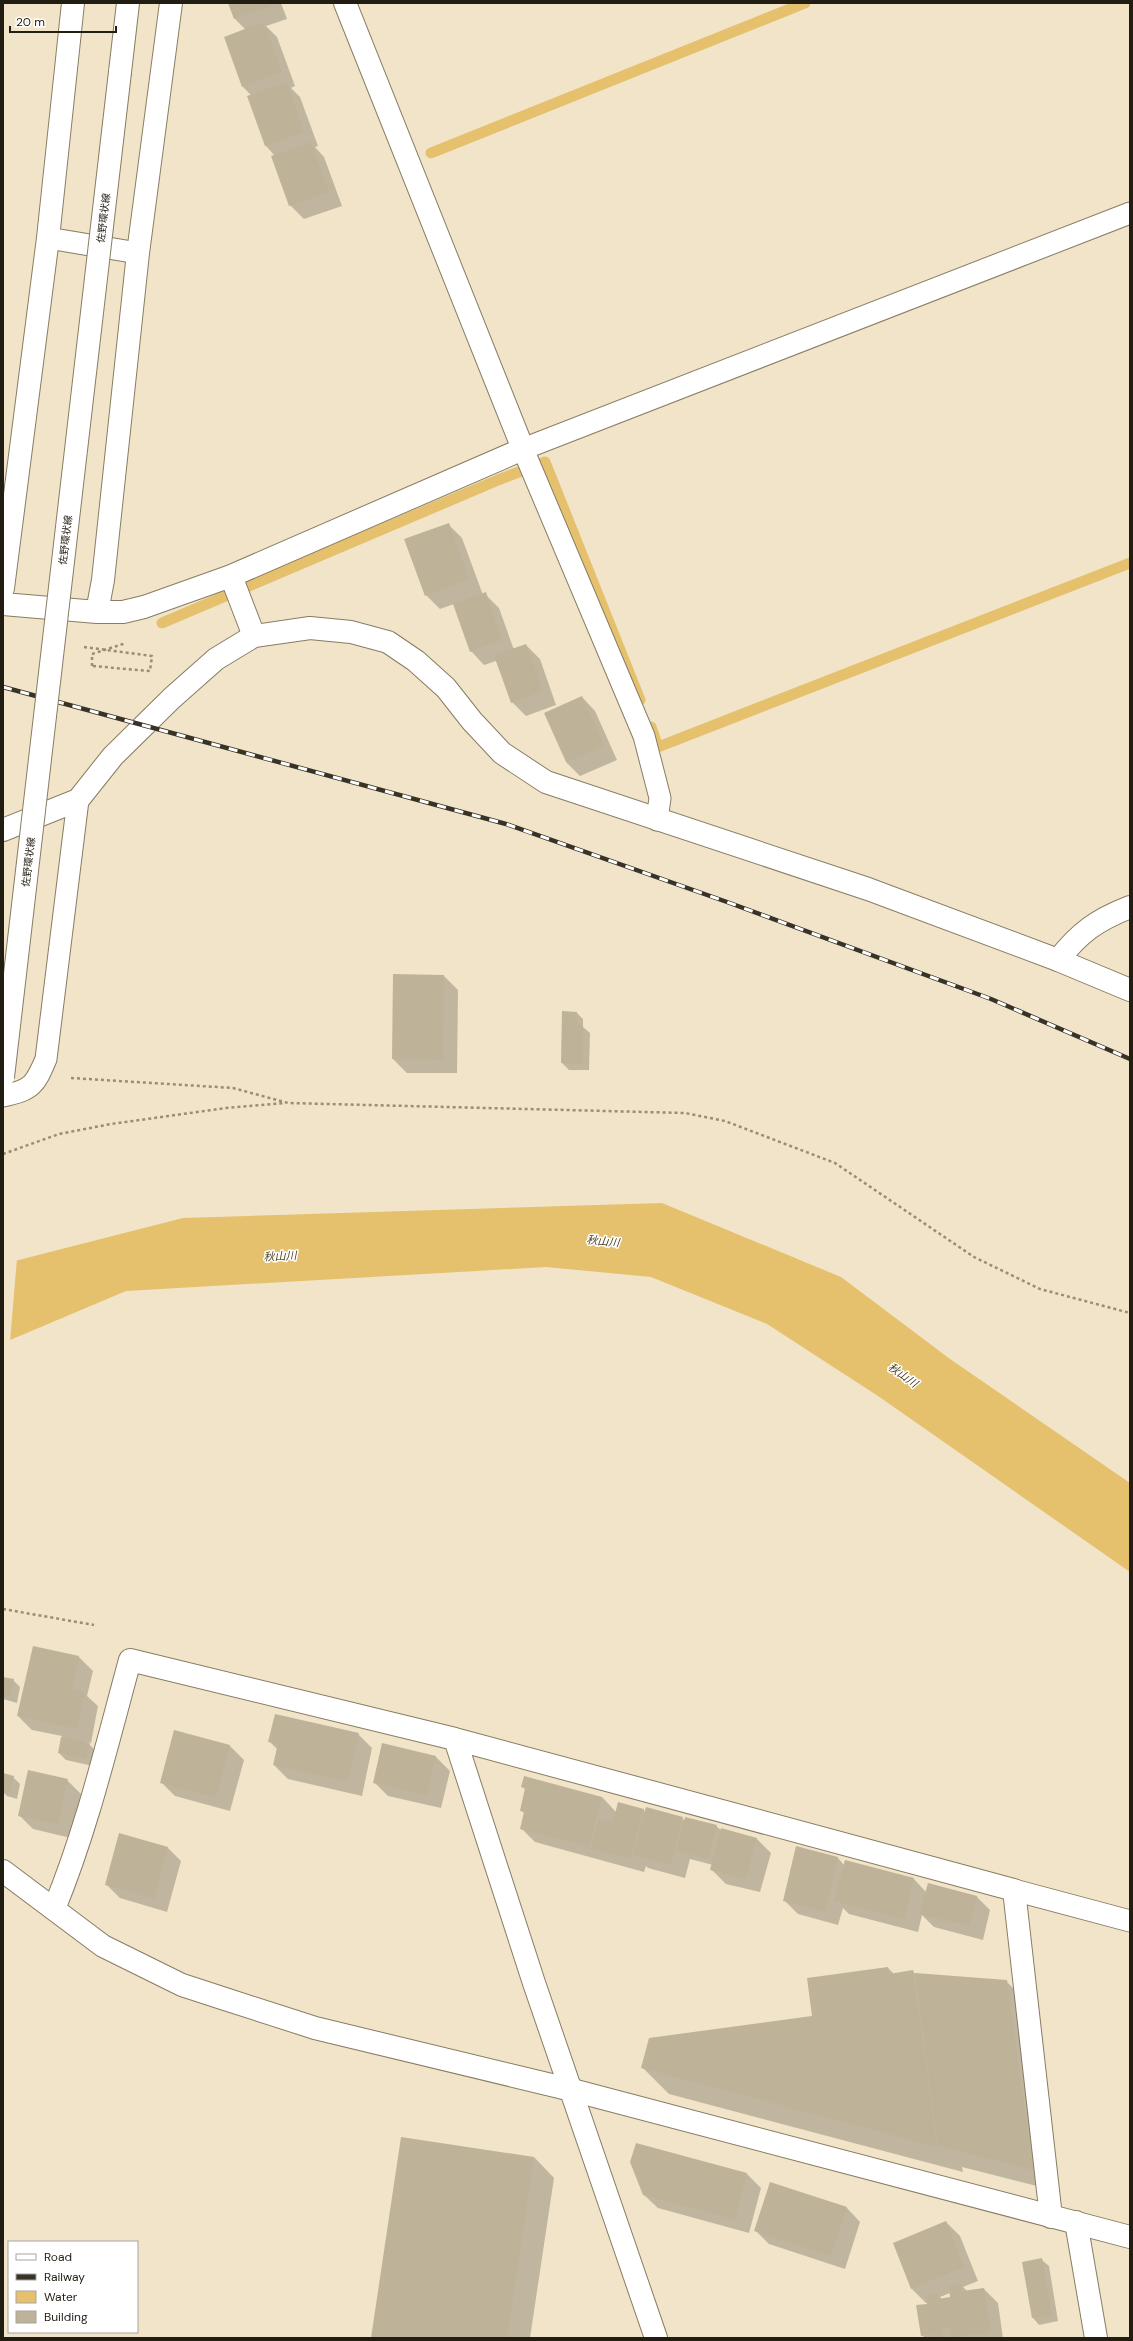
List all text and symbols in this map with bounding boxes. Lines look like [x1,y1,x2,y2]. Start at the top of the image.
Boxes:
scale bar [10,8,116,34]
text: 20 m [16,14,45,30]
street label: 佐野環状線 [94,192,113,244]
street label: 佐野環状線 [56,514,75,566]
street label: 佐野環状線 [19,836,38,888]
water label: 秋山川 [586,1232,621,1250]
water label: 秋山川 [263,1248,298,1264]
water label: 秋山川 [885,1360,921,1391]
legend [8,2241,138,2333]
text: Road [44,2249,72,2265]
text: Railway [44,2269,85,2285]
text: Water [44,2289,78,2305]
text: Building [44,2309,88,2325]

